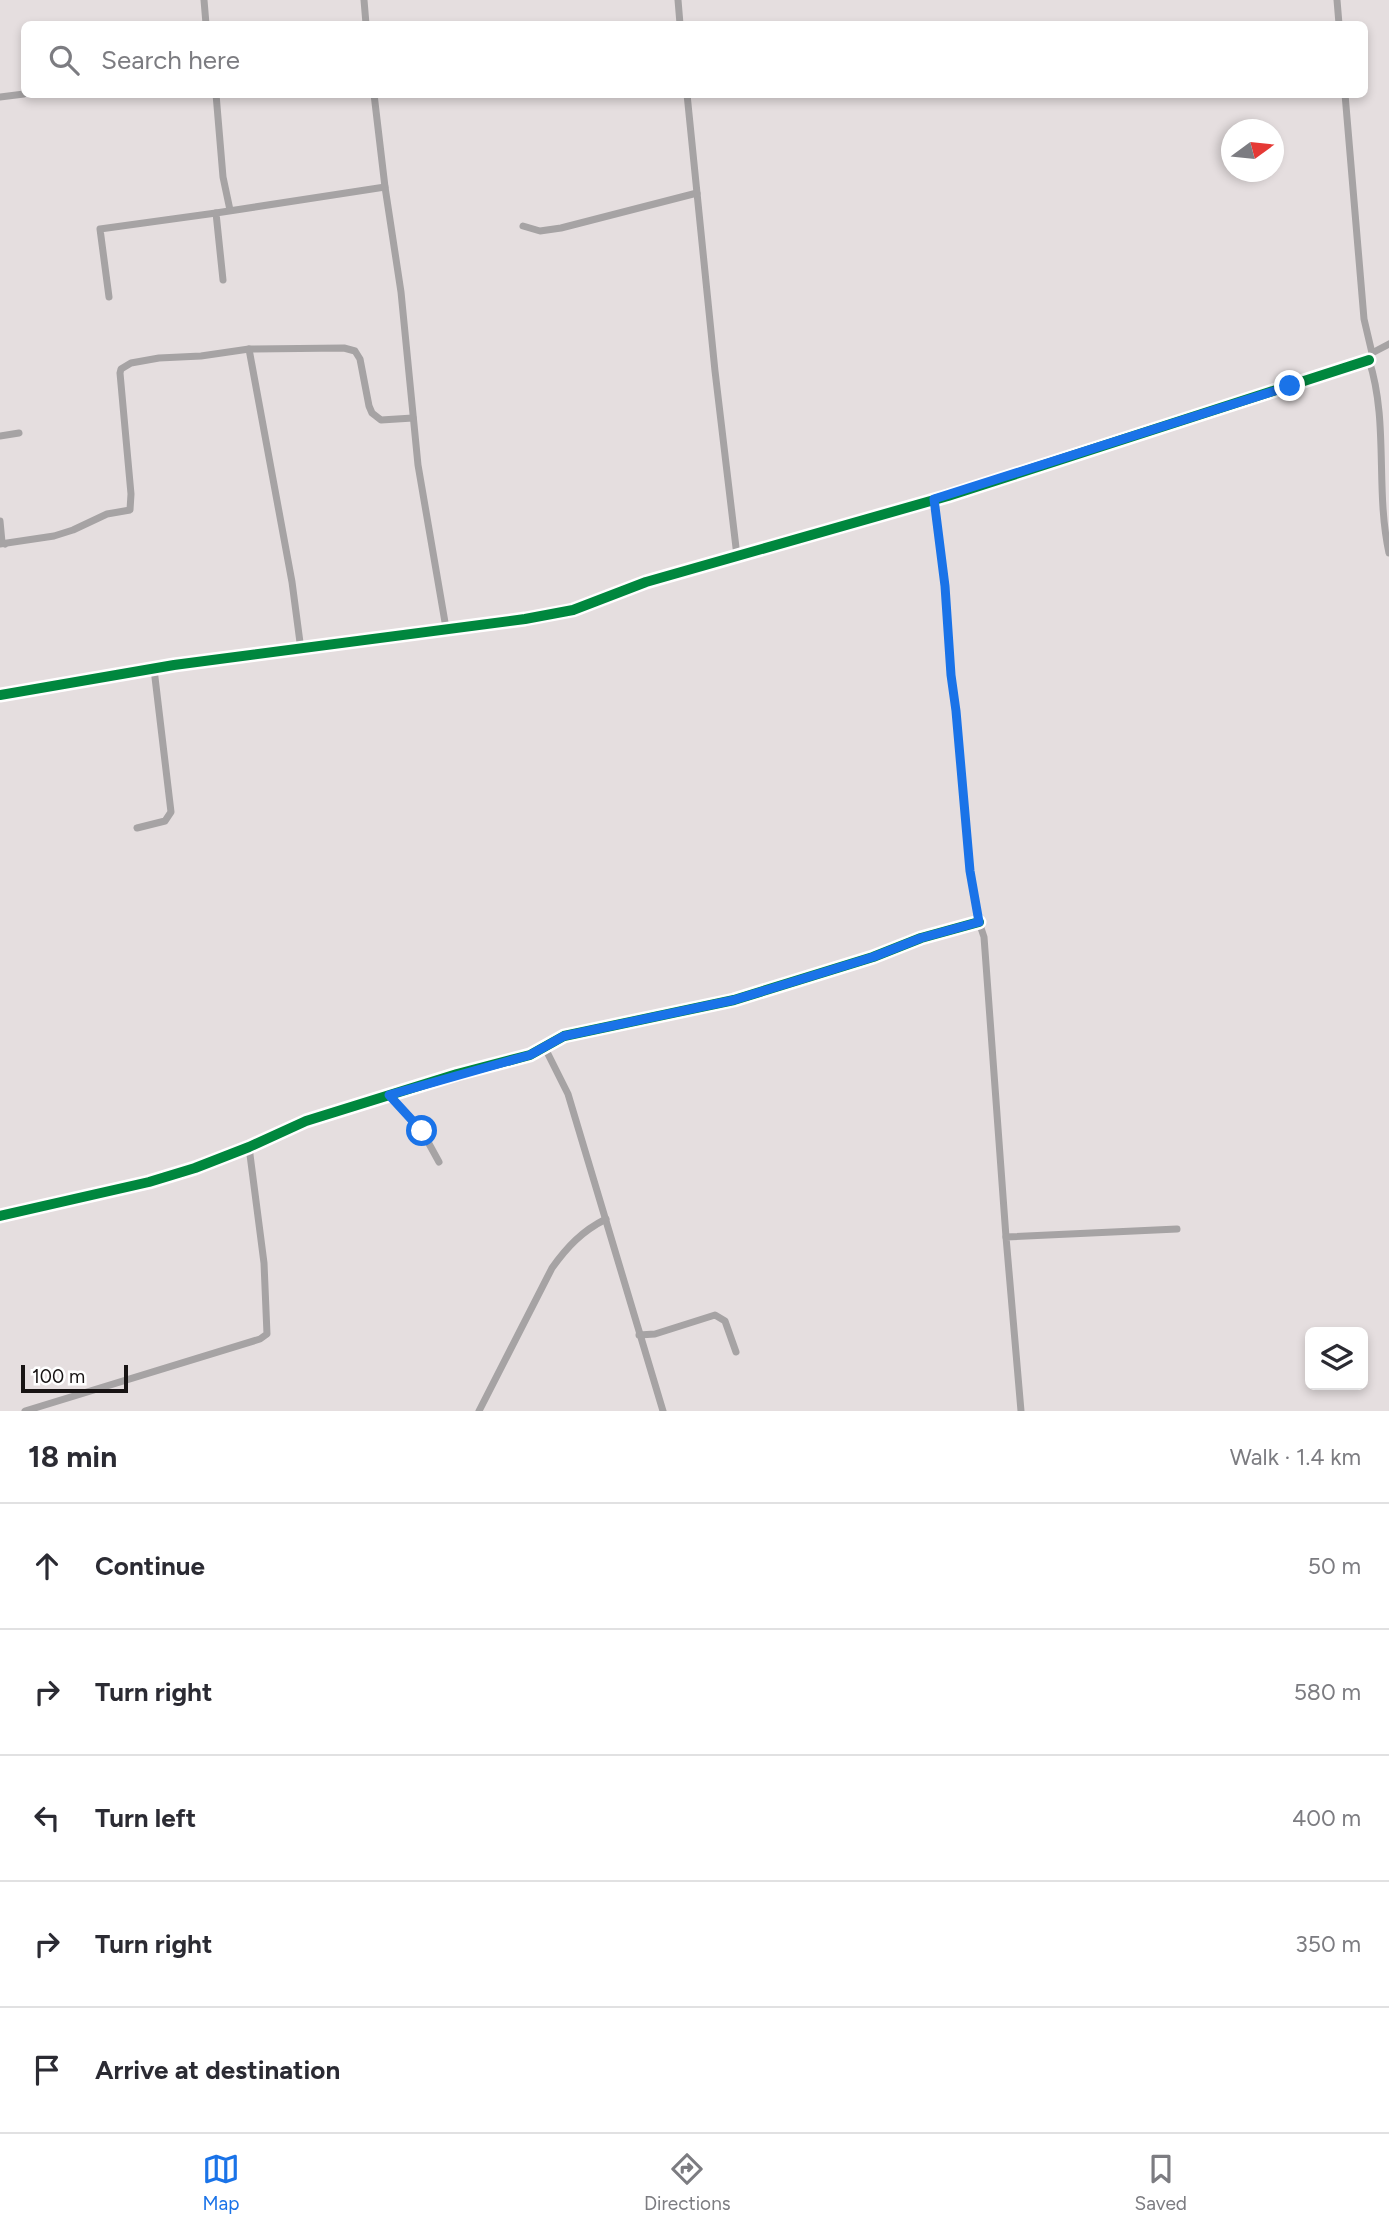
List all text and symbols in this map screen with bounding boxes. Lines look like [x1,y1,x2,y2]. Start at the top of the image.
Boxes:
search box [21,21,1368,98]
icon: search [45,41,83,79]
text: Search here [101,44,240,76]
north arrow [1221,119,1284,182]
route end [1274,370,1305,401]
route start [406,1115,437,1146]
map controls [1305,1327,1368,1390]
button: layers [1305,1327,1368,1390]
scale bar [21,1362,128,1394]
text: 100 m [32,1365,85,1388]
text: 18 min [28,1438,117,1475]
text: Walk · 1.4 km [1230,1443,1361,1471]
icon: ahead [28,1547,66,1585]
text: Continue [95,1550,205,1582]
text: 50 m [1308,1552,1361,1580]
icon: right [28,1673,66,1711]
text: Turn right [95,1676,212,1708]
text: 580 m [1294,1678,1361,1706]
icon: left [28,1799,66,1837]
text: Turn left [95,1802,196,1834]
text: 400 m [1292,1804,1361,1832]
icon: right [28,1925,66,1963]
text: Turn right [95,1928,212,1960]
text: 350 m [1295,1930,1361,1958]
icon: arrive [28,2051,66,2089]
text: Arrive at destination [95,2054,340,2086]
tab: Map [202,2150,240,2215]
tab: Directions [644,2150,731,2215]
tab: Saved [1135,2150,1187,2215]

